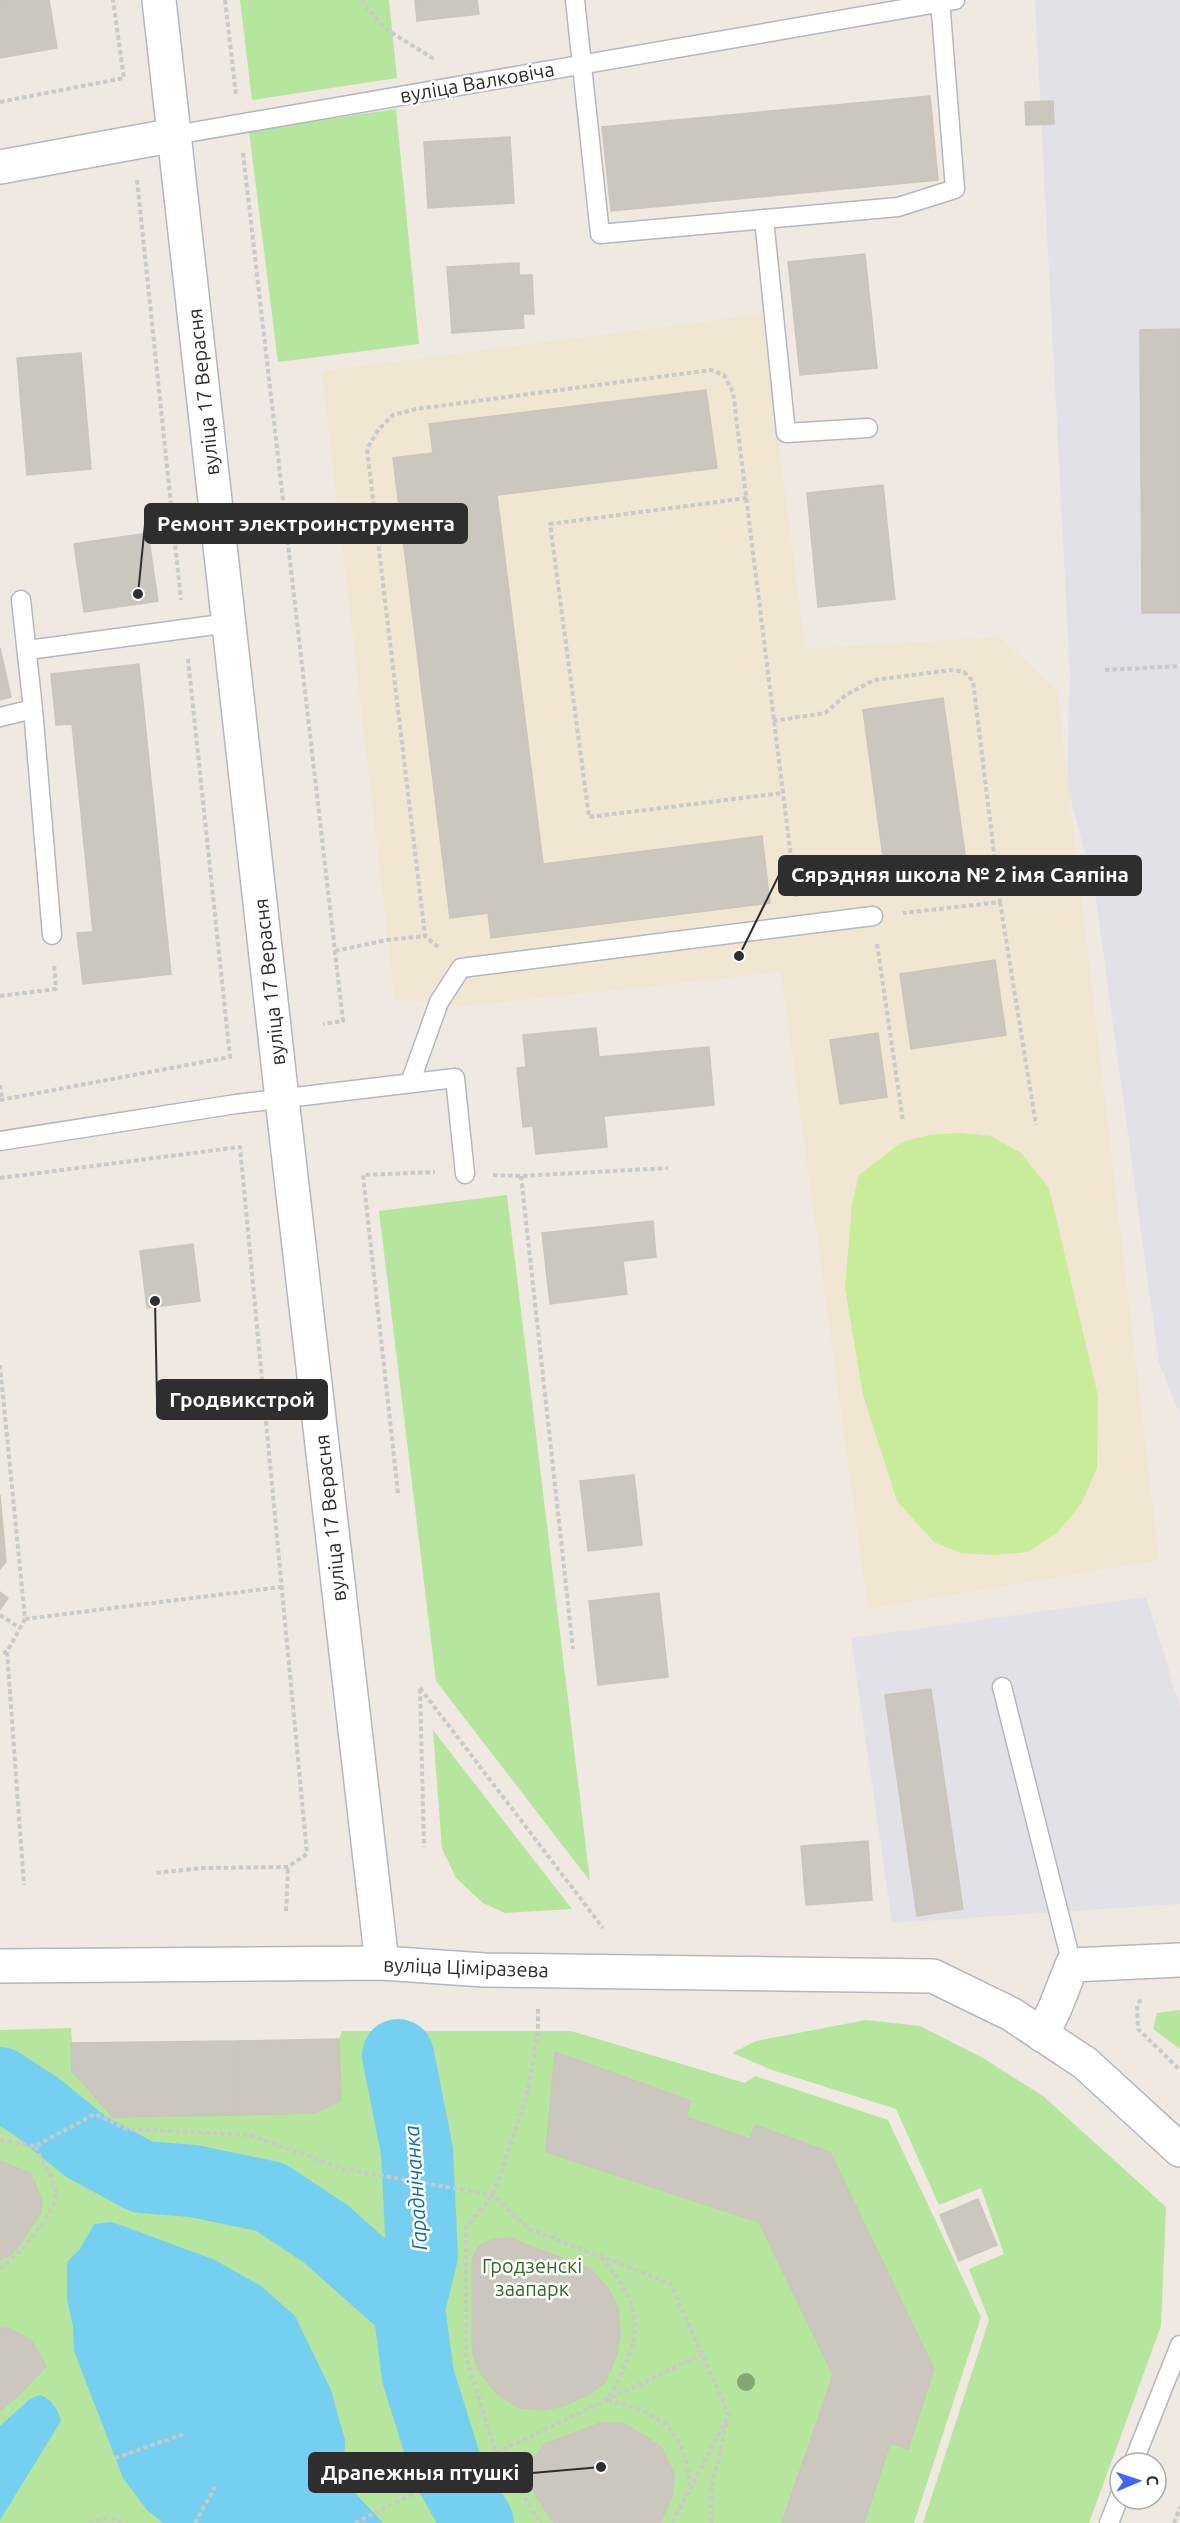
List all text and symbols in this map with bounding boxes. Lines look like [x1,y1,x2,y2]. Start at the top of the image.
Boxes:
street label: вуліца Валковіча [398,57,556,107]
street label: вуліца 17 Верасня [183,307,223,477]
callout: Ремонт электроинструмента [145,504,467,543]
text: Ремонт электроинструмента [157,511,455,535]
callout: Сярэдняя школа № 2 імя Саяпіна [779,856,1141,895]
text: Сярэдняя школа № 2 імя Саяпіна [791,862,1129,886]
street label: вуліца 17 Верасня [249,897,289,1067]
callout: Гродвикстрой [157,1380,327,1419]
text: Гродвикстрой [169,1387,315,1411]
street label: вуліца 17 Верасня [310,1433,350,1603]
street label: вуліца Ціміразева [383,1953,549,1981]
water label: Гараднічанка [399,2125,431,2251]
park label: Гродзенскі заапарк [482,2254,582,2300]
north arrow [1108,2451,1168,2511]
callout: Драпежныя птушкі [309,2453,532,2492]
text: Драпежныя птушкі [321,2460,519,2484]
text: С [1144,2475,1162,2486]

